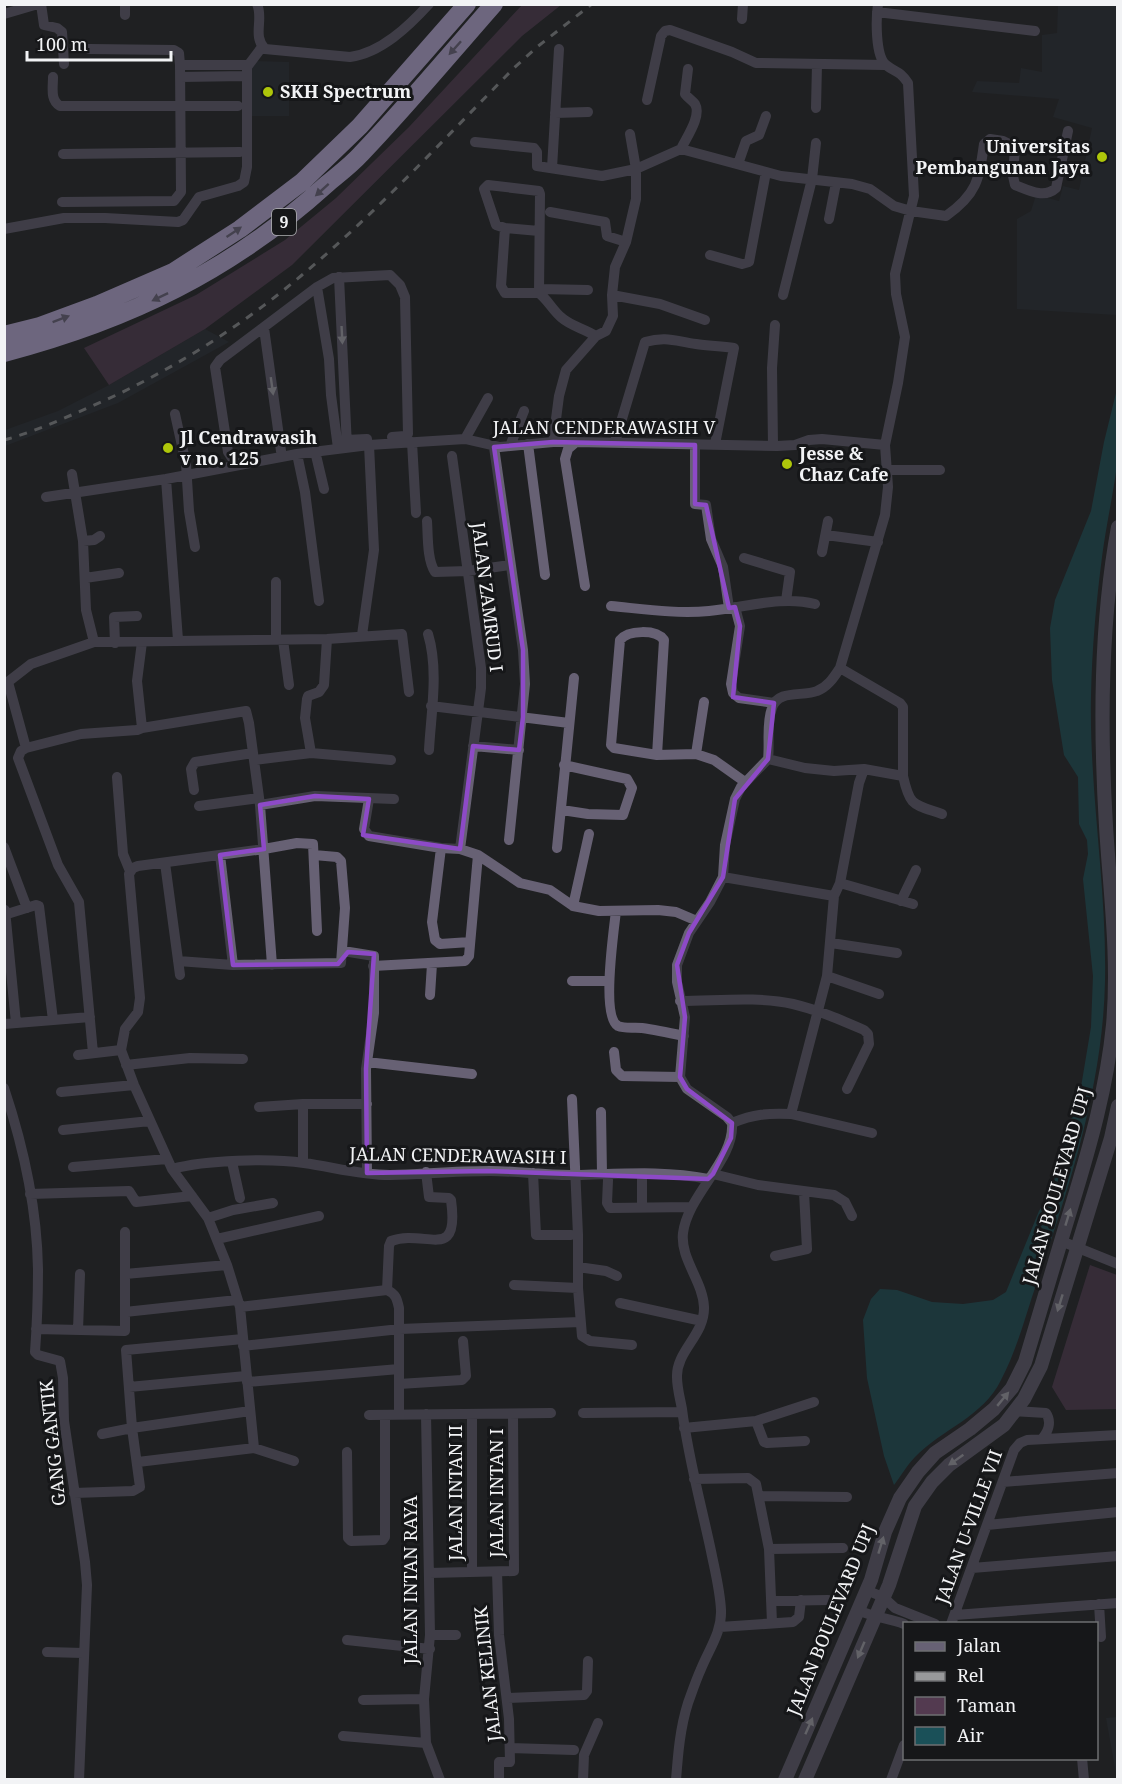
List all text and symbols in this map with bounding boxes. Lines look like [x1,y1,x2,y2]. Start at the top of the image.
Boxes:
scale bar [27,24,171,62]
text: 100 m [36,32,88,56]
one-way arrow [449,40,462,55]
place label: SKH Spectrum [280,79,412,103]
marker: SKH Spectrum [261,85,275,99]
place label: Universitas Pembangunan Jaya [916,134,1090,179]
marker: Universitas Pembangunan Jaya [1095,150,1109,164]
one-way arrow [314,183,329,197]
road number: 9 [272,209,296,235]
one-way arrow [226,227,242,238]
one-way arrow [151,292,169,302]
one-way arrow [52,313,70,323]
one-way arrow [338,326,347,345]
one-way arrow [268,376,277,395]
street label: JALAN CENDERAWASIH V [492,415,716,439]
place label: Jl Cendrawasih v no. 125 [179,425,317,470]
marker: Jl Cendrawasih v no. 125 [161,441,175,455]
place label: Jesse & Chaz Cafe [798,441,889,486]
marker: Jesse & Chaz Cafe [780,457,794,471]
street label: JALAN ZAMRUD I [467,520,509,673]
street label: JALAN BOULEVARD UPJ [1016,1084,1096,1288]
street label: JALAN CENDERAWASIH I [348,1141,567,1169]
one-way arrow [1064,1208,1074,1226]
one-way arrow [1055,1294,1064,1312]
street label: GANG GANTIK [33,1379,71,1507]
one-way arrow [996,1392,1009,1407]
street label: JALAN INTAN II [443,1425,467,1562]
street label: JALAN INTAN I [484,1428,508,1559]
street label: JALAN U-VILLE VII [929,1446,1007,1608]
one-way arrow [948,1454,964,1465]
street label: JALAN INTAN RAYA [398,1495,422,1665]
street label: JALAN BOULEVARD UPJ [780,1520,880,1720]
one-way arrow [877,1536,886,1554]
street label: JALAN KELINIK [468,1605,506,1744]
legend [903,1622,1098,1760]
text: Jalan [956,1633,1001,1657]
one-way arrow [856,1641,865,1659]
text: Rel [957,1663,984,1687]
text: Taman [957,1693,1017,1717]
one-way arrow [805,1717,814,1735]
text: Air [957,1723,984,1747]

